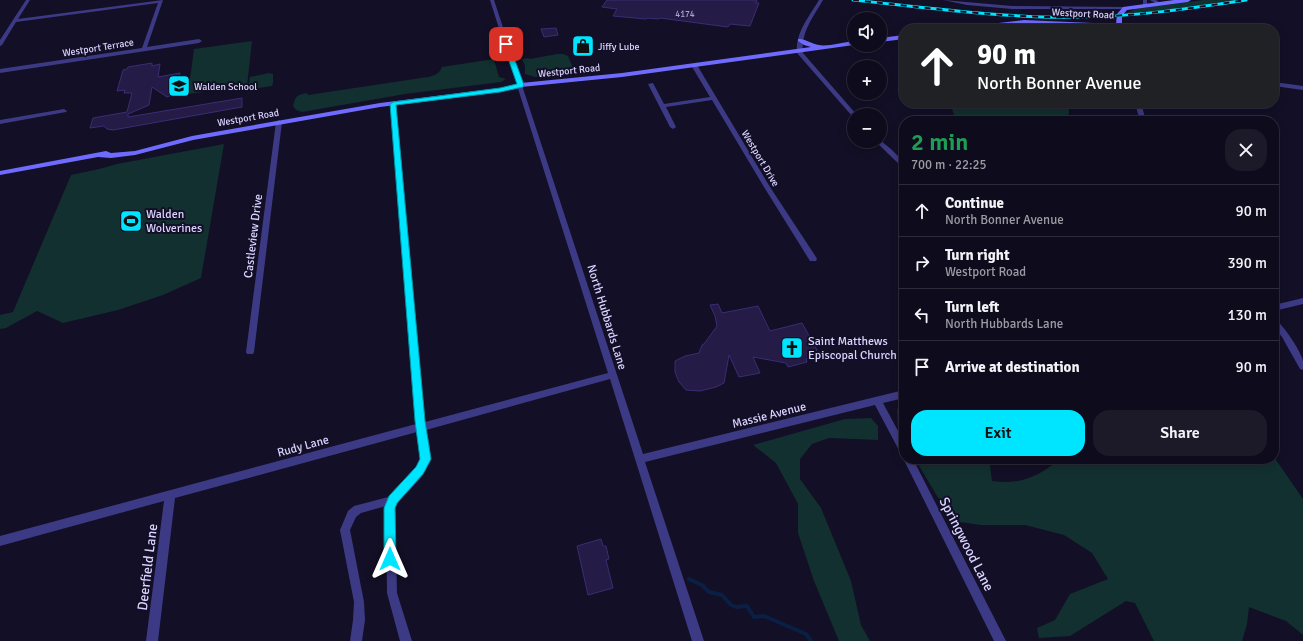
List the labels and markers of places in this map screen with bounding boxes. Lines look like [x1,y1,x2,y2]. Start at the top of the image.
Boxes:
pin [489,27,523,61]
shop icon: Jiffy Lube [570,33,596,59]
place label: Jiffy Lube [598,41,639,53]
school or university icon: Walden School [166,73,192,99]
place label: Walden School [194,81,257,93]
place label: Walden Wolverines [146,207,202,236]
sports icon: Walden Wolverines [118,208,144,234]
place label: Saint Matthews Episcopal Church [808,334,897,363]
church icon: Saint Matthews Episcopal Church [779,335,805,361]

